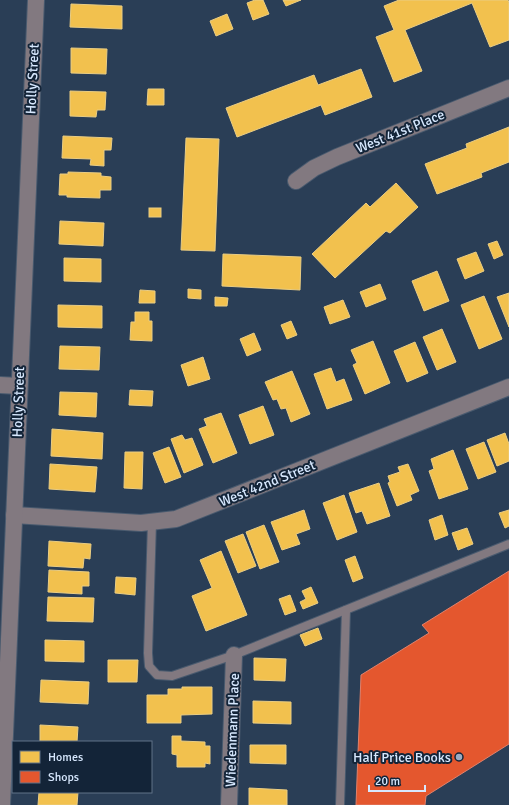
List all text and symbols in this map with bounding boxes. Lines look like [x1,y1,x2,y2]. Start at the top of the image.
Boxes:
street label: Holly Street [22,43,43,115]
street label: West 41st Place [353,106,447,157]
street label: Holly Street [9,366,28,438]
street label: West 42nd Street [217,456,318,510]
street label: Wiedenmann Place [222,673,243,787]
legend [12,741,152,793]
place label: Half Price Books [353,749,451,766]
text: Homes [48,750,83,765]
marker: Half Price Books [454,752,464,762]
scale bar [369,767,425,793]
text: Shops [48,770,79,785]
text: 20 m [375,774,400,789]

